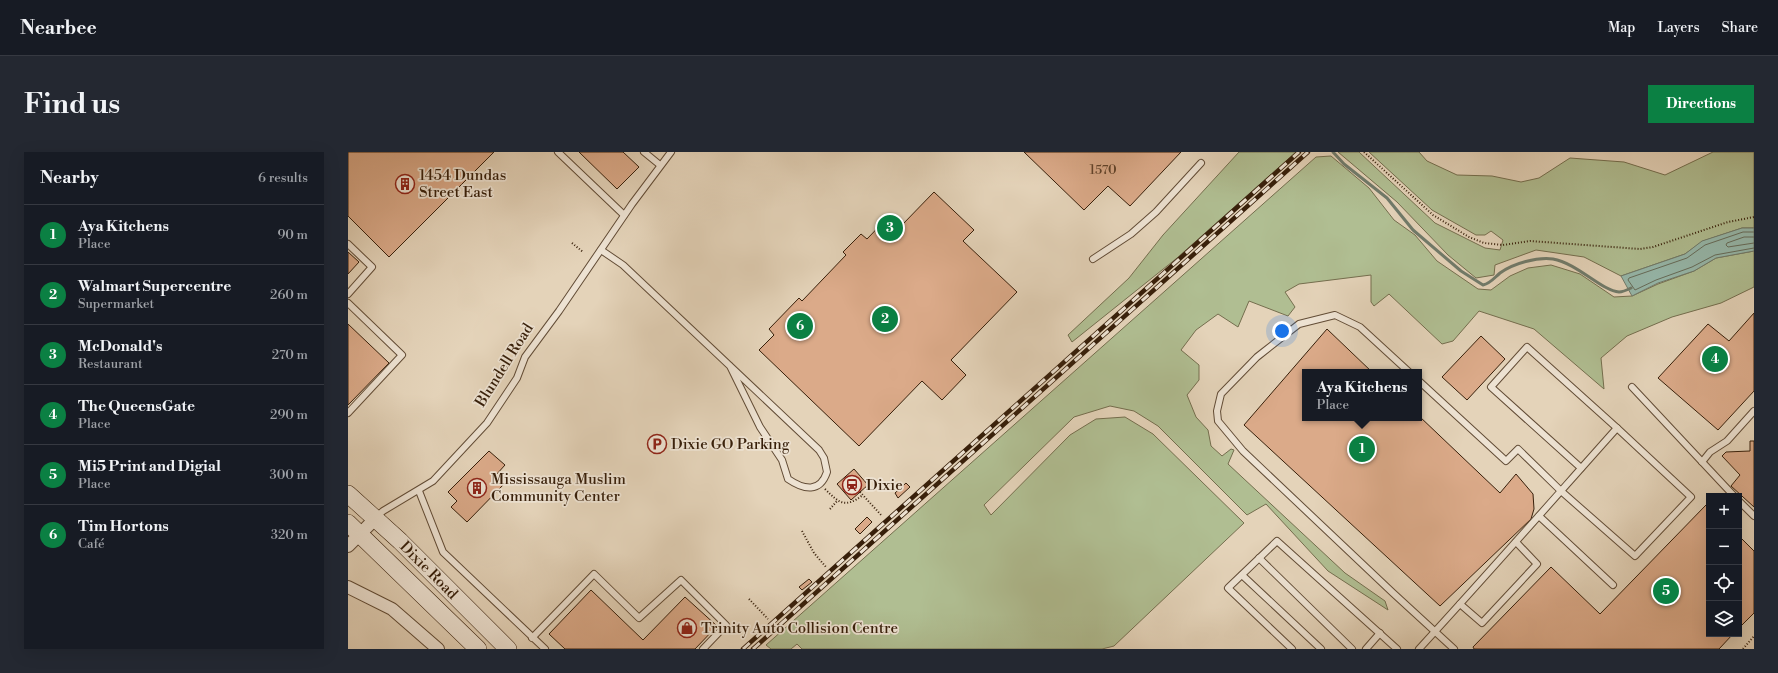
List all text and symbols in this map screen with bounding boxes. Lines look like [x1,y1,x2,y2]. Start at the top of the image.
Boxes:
text: Nearbee [20,16,97,40]
text: Map [1608,19,1635,37]
text: Layers [1657,19,1700,37]
text: Share [1722,19,1758,37]
button: Directions [1648,85,1754,123]
text: Find us [24,87,120,122]
house number: 1570 [1089,162,1117,178]
place label: 1454 Dundas Street East [419,166,506,202]
text: Nearby [40,167,99,189]
text: 6 results [258,170,308,186]
building icon: 1454 Dundas Street East [394,173,416,195]
pin: 3 [877,213,903,243]
text: Aya Kitchens [78,217,169,236]
text: 1 [50,227,56,243]
text: 90 m [277,227,308,243]
text: Place [78,236,110,252]
text: Walmart Supercentre [78,277,231,296]
text: 2 [49,287,57,303]
text: 260 m [270,287,308,303]
text: Supermarket [78,296,154,312]
pin: 2 [872,304,898,334]
pin: 6 [787,311,813,341]
street label: Blundell Road [471,319,538,412]
your location [1272,321,1292,341]
text: McDonald's [78,337,162,356]
pin: 4 [1702,344,1728,374]
text: 3 [49,347,57,363]
text: 270 m [272,347,308,363]
text: Restaurant [78,356,143,372]
popup [1302,369,1422,421]
text: Aya Kitchens [1317,378,1407,397]
text: The QueensGate [78,397,195,416]
text: Place [1317,397,1349,413]
text: 4 [49,407,57,423]
text: 290 m [270,407,308,423]
text: Place [78,416,110,432]
parking icon: Dixie GO Parking [646,433,668,455]
pin: 1 [1349,434,1375,464]
place label: Dixie GO Parking [671,435,790,454]
text: Mi5 Print and Digial [78,457,221,476]
text: 5 [49,467,57,483]
text: 300 m [270,467,308,483]
place label: Mississauga Muslim Community Center [491,470,626,506]
station icon: Dixie [841,474,863,496]
text: Place [78,476,110,492]
place label: Dixie [866,476,903,495]
building icon: Mississauga Muslim Community Center [466,477,488,499]
map controls [1706,493,1742,637]
button: + [1706,493,1742,529]
text: Tim Hortons [78,517,169,536]
text: 6 [49,527,57,543]
text: 320 m [271,527,308,543]
button: − [1706,529,1742,565]
text: Café [78,536,105,552]
street label: Dixie Road [396,537,462,604]
button: locate [1706,565,1742,601]
pin: 5 [1653,576,1679,606]
button: layers [1706,601,1742,637]
shop icon: Trinity Auto Collision Centre [676,617,698,639]
place label: Trinity Auto Collision Centre [701,619,898,638]

